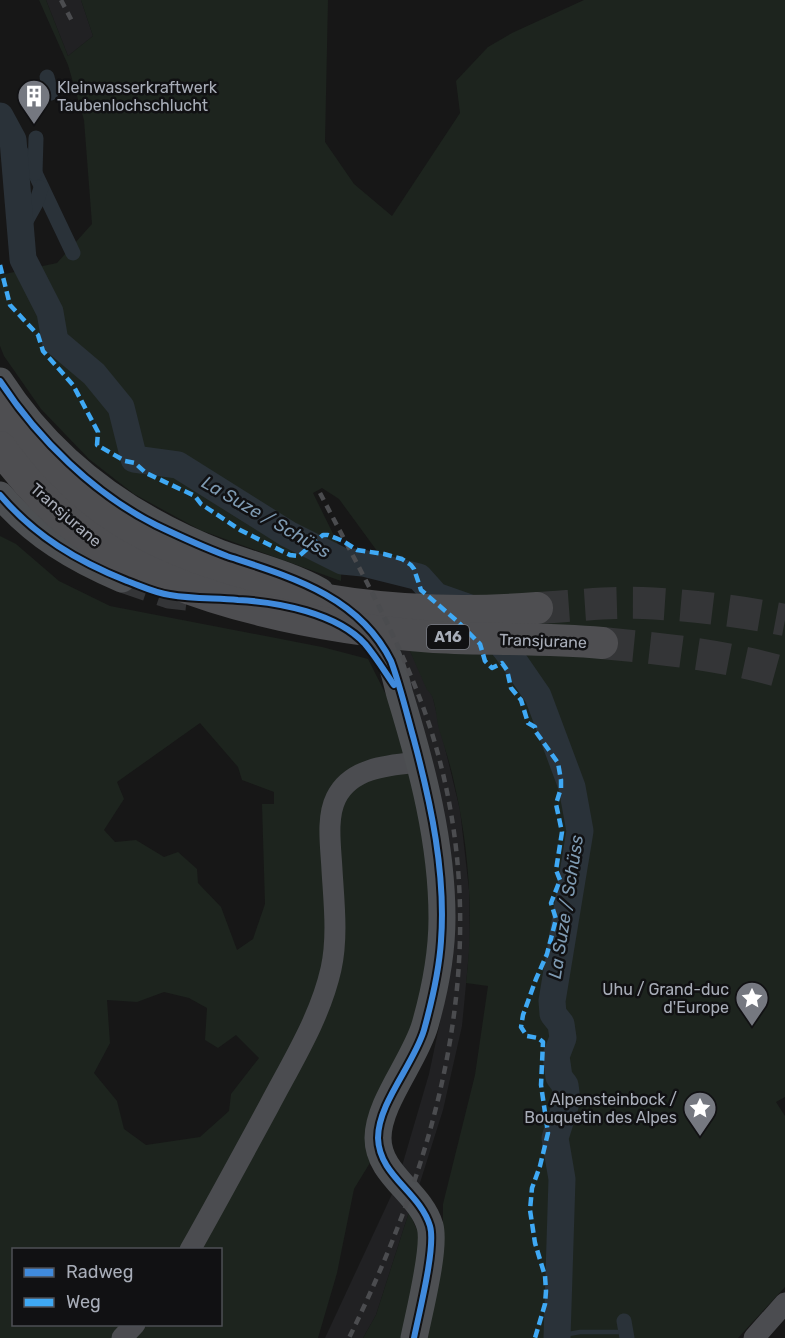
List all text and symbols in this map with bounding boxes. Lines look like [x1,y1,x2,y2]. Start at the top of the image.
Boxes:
building icon: Kleinwasserkraftwerk Taubenlochschlucht [16,78,52,125]
place label: Kleinwasserkraftwerk Taubenlochschlucht [57,78,218,115]
water label: La Suze / Schüss [198,471,334,563]
street label: Transjurane [27,479,105,551]
road number: A16 [427,625,469,649]
street label: Transjurane [499,630,587,652]
water label: La Suze / Schüss [544,834,588,980]
place label: Uhu / Grand-duc d'Europe [602,980,729,1017]
place icon: Uhu / Grand-duc d'Europe [734,980,770,1027]
place label: Alpensteinbock / Bouquetin des Alpes [524,1090,677,1127]
place icon: Alpensteinbock / Bouquetin des Alpes [682,1090,718,1137]
legend [12,1248,222,1326]
text: Radweg [66,1261,133,1283]
text: Weg [66,1291,101,1313]

